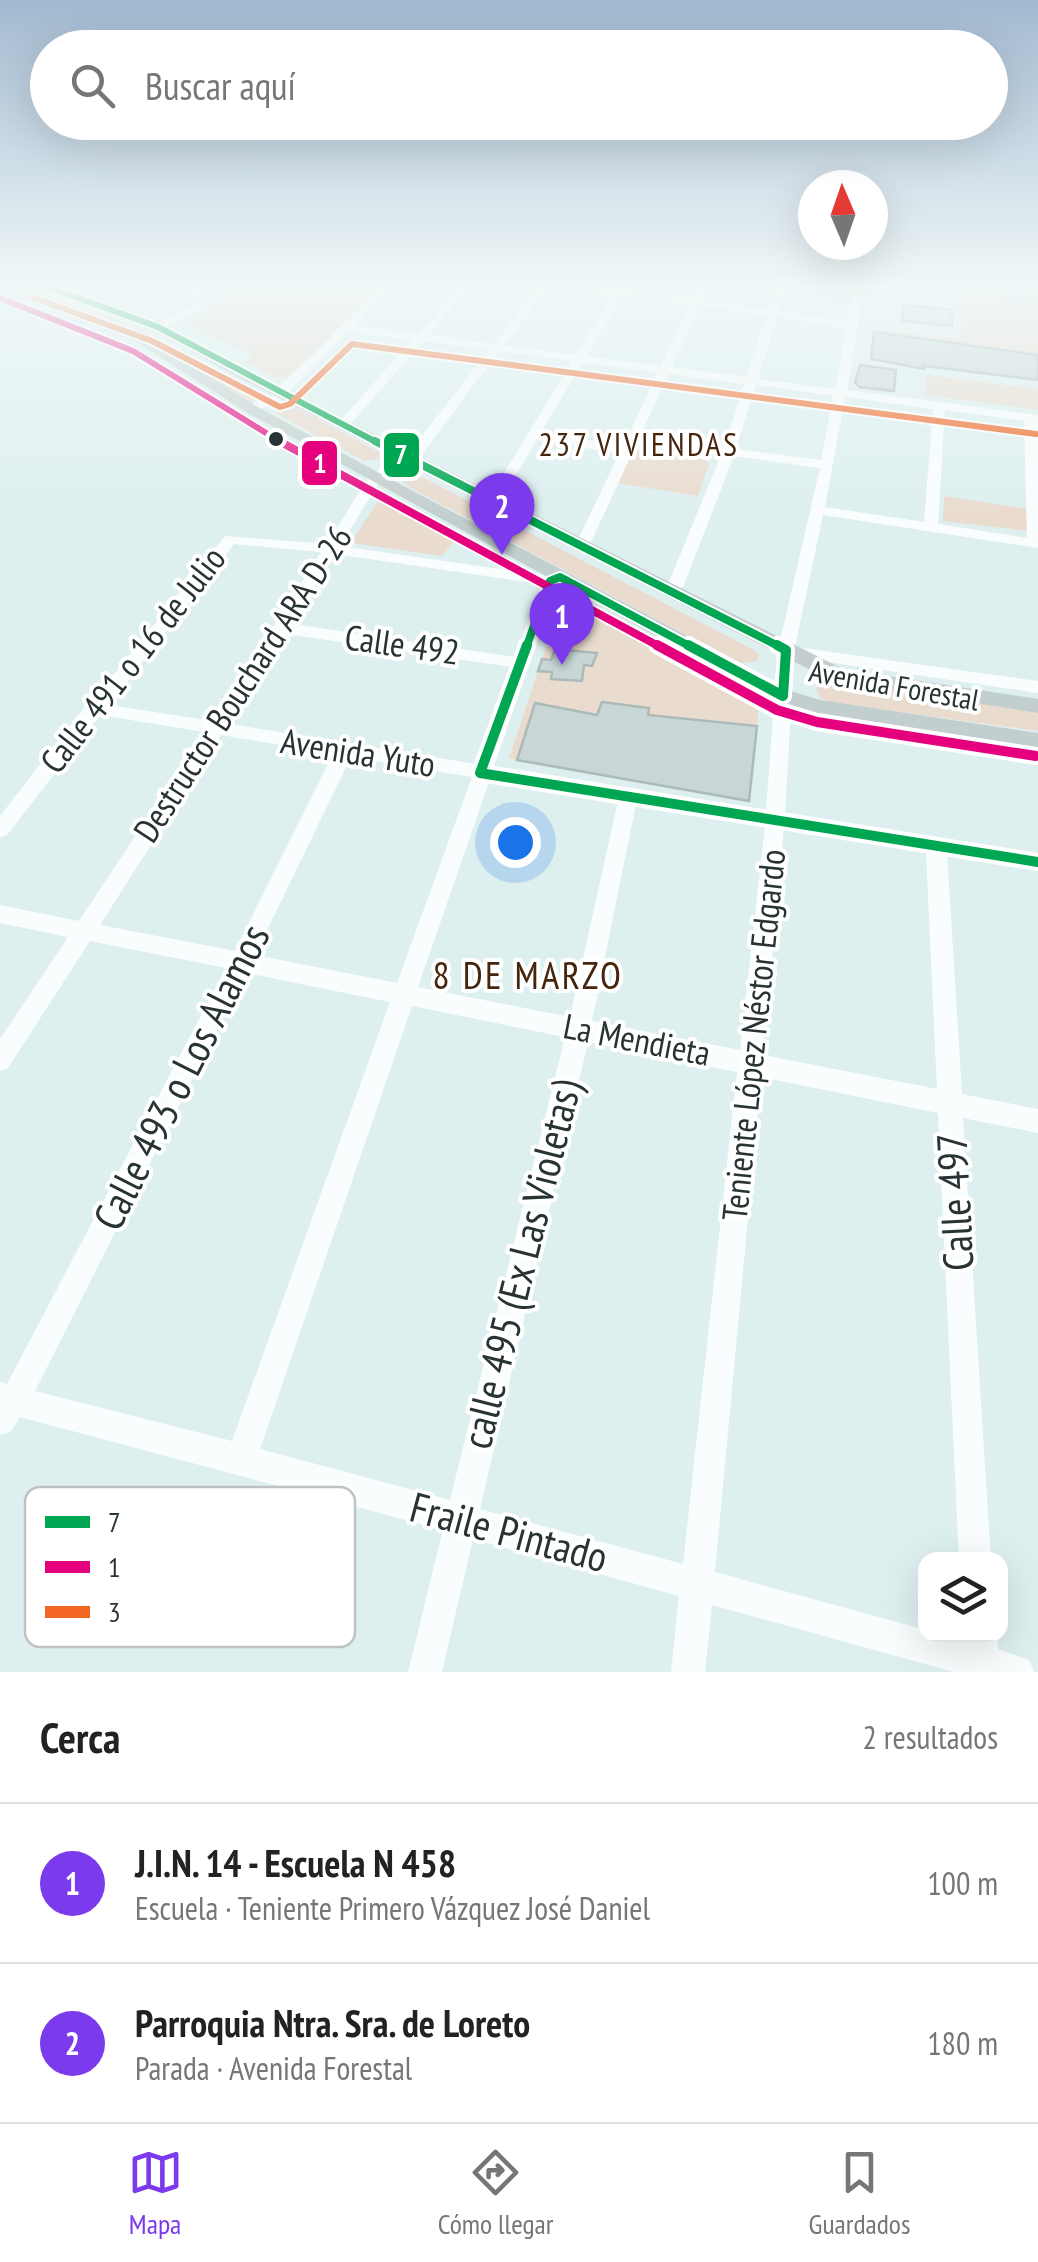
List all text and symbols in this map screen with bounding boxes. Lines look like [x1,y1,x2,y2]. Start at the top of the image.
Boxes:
search box [30,30,1008,140]
icon: search [65,58,120,113]
text: Buscar aquí [145,61,296,110]
north arrow [798,170,888,260]
district label: 237 VIVIENDAS [539,423,739,465]
unlabelled marker [266,429,286,449]
line badge: 7 [382,431,421,479]
text: 7 [394,435,408,472]
line badge: 1 [300,439,339,487]
text: 1 [313,444,327,481]
pin: 2 [470,472,534,555]
street label: Destructor Bouchard ARA D-26 [123,516,362,850]
street label: Calle 491 o 16 de Julio [29,537,235,782]
pin: 1 [530,582,594,665]
street label: Calle 492 [342,613,462,675]
street label: Avenida Forestal [806,650,982,719]
street label: Avenida Yuto [278,717,439,787]
your location [490,817,541,868]
street label: Teniente López Néstor Edgardo [711,847,795,1223]
street label: Calle 493 o Los Alamos [80,915,281,1239]
district label: 8 DE MARZO [433,950,624,999]
street label: La Mendieta [560,1002,714,1076]
street label: calle 495 (Ex Las Violetas) [448,1074,593,1454]
street label: Calle 497 [923,1132,986,1272]
street label: Fraile Pintado [404,1479,614,1584]
legend [25,1487,355,1647]
text: 7 [108,1503,121,1540]
text: 1 [108,1548,121,1585]
map controls [918,1552,1008,1642]
button: layers [918,1552,1008,1642]
text: 3 [108,1593,121,1630]
text: Cerca [40,1710,120,1765]
text: 2 resultados [863,1716,998,1758]
text: J.I.N. 14 - Escuela N 458 [135,1838,456,1887]
text: 1 [65,1862,80,1904]
text: 100 m [927,1862,998,1904]
text: Escuela · Teniente Primero Vázquez José Daniel [135,1887,650,1929]
text: Parroquia Ntra. Sra. de Loreto [135,1998,530,2047]
text: 2 [65,2022,80,2064]
text: 180 m [927,2022,998,2064]
text: Parada · Avenida Forestal [135,2047,412,2089]
tab: Mapa [128,2145,183,2242]
tab: Cómo llegar [438,2145,553,2242]
tab: Guardados [809,2145,910,2242]

